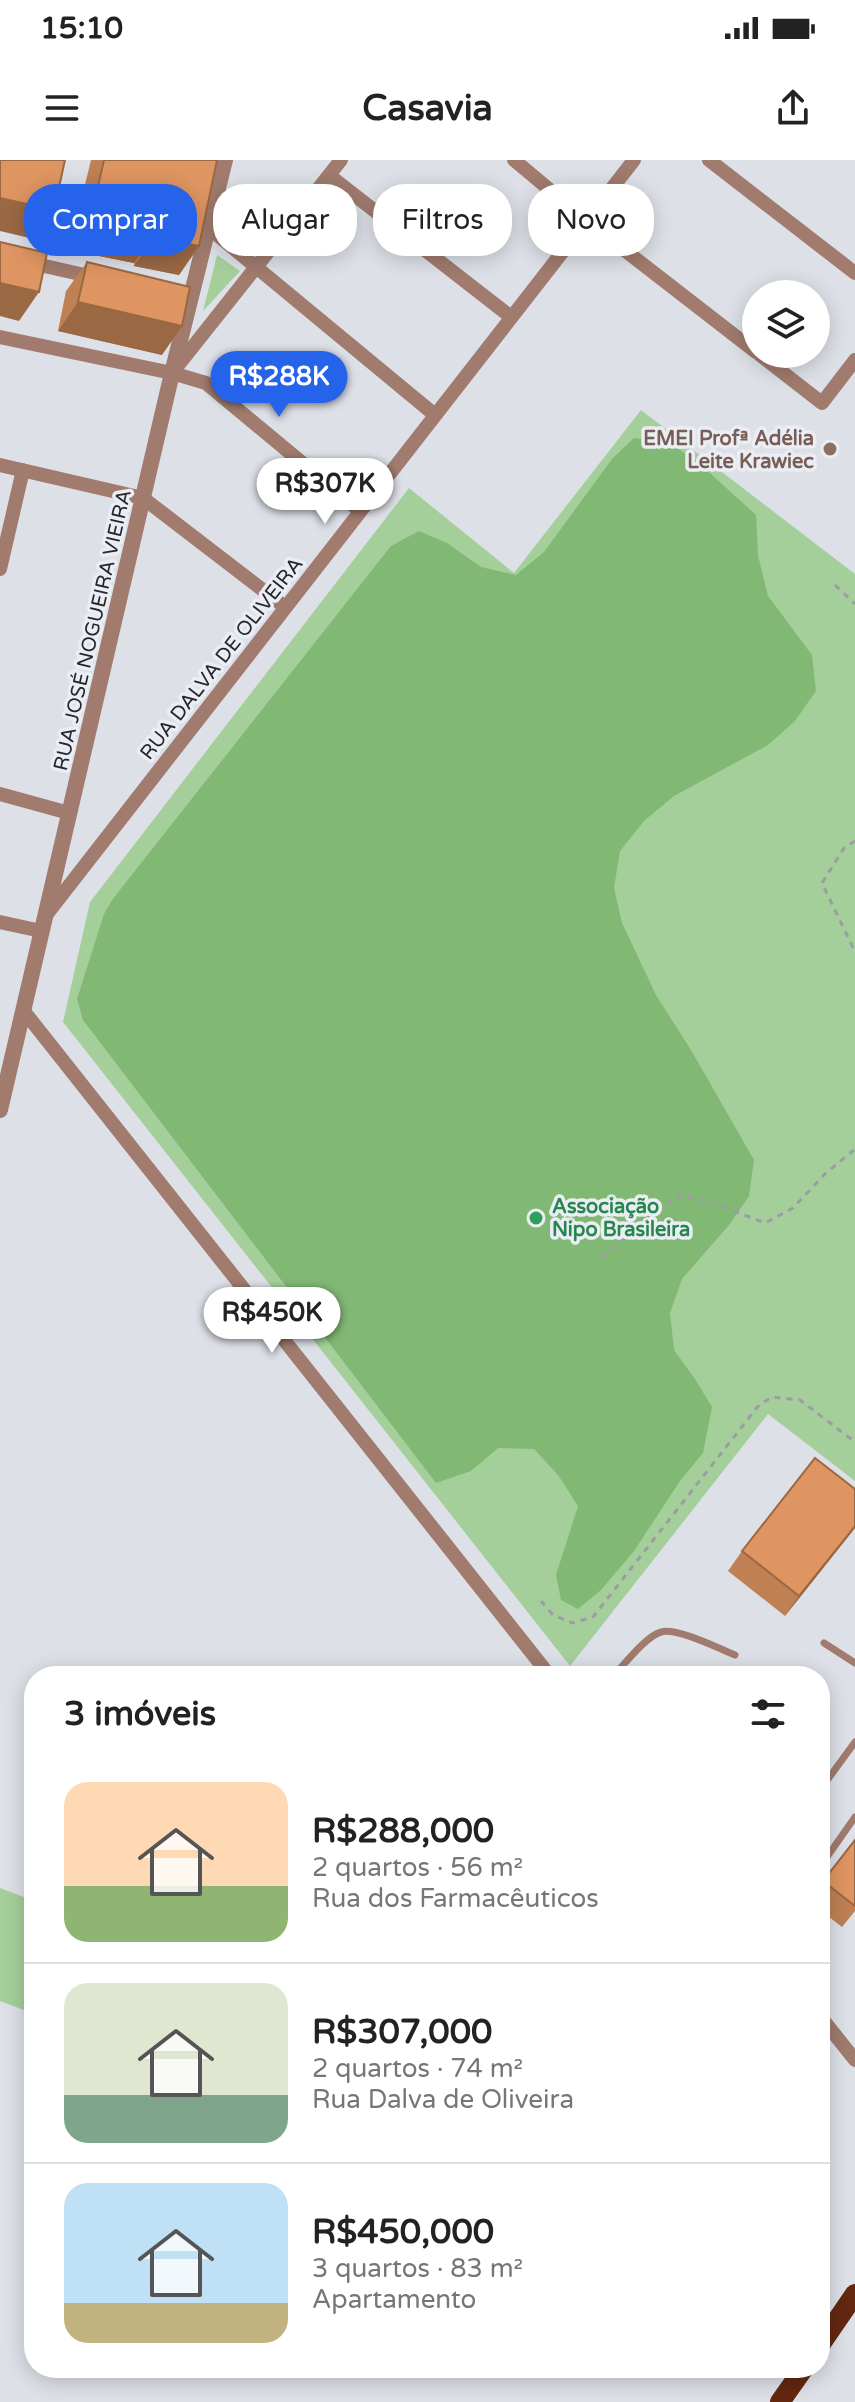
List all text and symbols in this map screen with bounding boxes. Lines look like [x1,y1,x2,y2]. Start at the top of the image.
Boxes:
text: 15:10 [40,10,123,47]
icon: menu [40,86,84,130]
icon: share [771,86,815,130]
text: Casavia [362,87,493,130]
chip: Comprar [24,184,197,256]
chip: Alugar [213,184,357,256]
chip: Filtros [373,184,512,256]
chip: Novo [528,184,654,256]
map controls [742,280,830,368]
button: layers [742,280,830,368]
pin: R$288K [214,351,344,419]
text: R$288K [229,361,329,392]
place label: EMEI Profª Adélia Leite Krawiec [643,427,814,474]
marker: EMEI Profª Adélia Leite Krawiec [821,440,839,458]
pin: R$307K [260,458,390,526]
text: R$307K [275,468,375,499]
street label: RUA JOSÉ NOGUEIRA VIEIRA [48,487,137,773]
street label: RUA DALVA DE OLIVEIRA [135,553,308,765]
place label: Associação Nipo Brasileira [552,1195,690,1242]
marker: Associação Nipo Brasileira [527,1209,545,1227]
pin: R$450K [207,1287,337,1355]
text: R$450K [222,1297,322,1328]
icon: filters [746,1692,790,1736]
text: 3 imóveis [64,1694,216,1735]
text: R$288,000 [312,1811,494,1852]
icon: home [128,1814,224,1910]
text: 2 quartos · 56 m² [312,1852,523,1883]
text: Rua dos Farmacêuticos [312,1883,599,1914]
text: R$307,000 [312,2012,492,2053]
icon: home [128,2015,224,2111]
text: 2 quartos · 74 m² [312,2053,523,2084]
text: Rua Dalva de Oliveira [312,2084,574,2115]
text: R$450,000 [312,2212,494,2253]
icon: home [128,2215,224,2311]
text: 3 quartos · 83 m² [312,2253,523,2284]
text: Apartamento [312,2284,476,2315]

